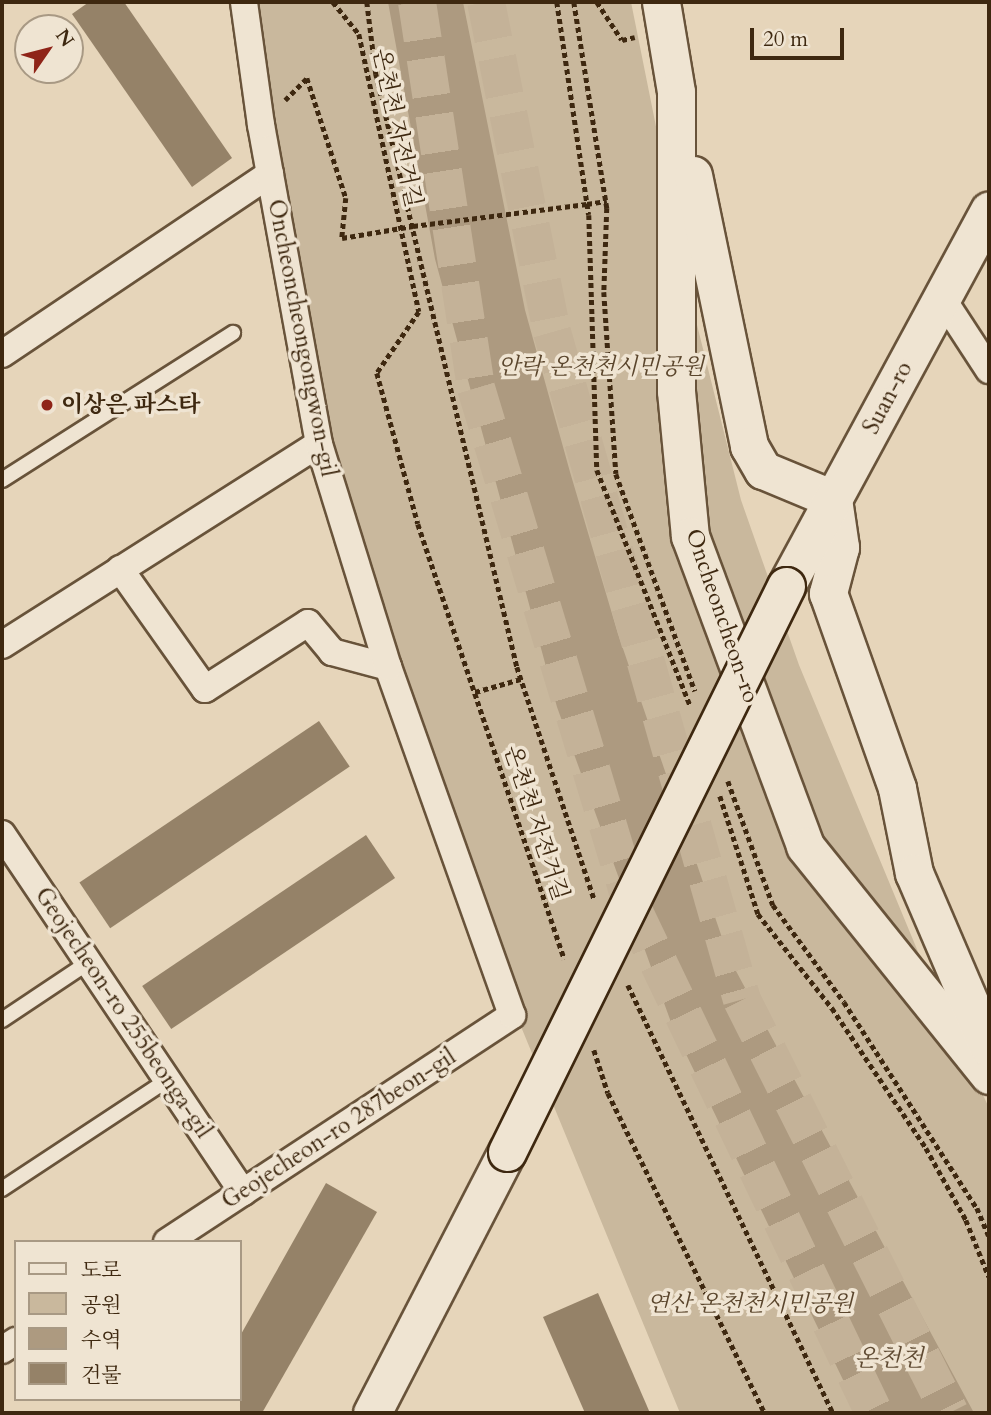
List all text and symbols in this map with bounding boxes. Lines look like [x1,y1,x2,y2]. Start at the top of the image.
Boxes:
north arrow [14,14,84,84]
scale bar [753,14,848,58]
text: N [49,24,80,52]
text: 20 m [763,25,808,54]
street label: 온천천 자전거길 [367,46,427,210]
street label: Oncheoncheongongwon-gil [262,197,342,479]
park label: 안락 온천천시민공원 [498,353,704,381]
street label: Suan-ro [857,357,919,439]
place label: 이상은 파스타 [61,391,200,419]
marker: 이상은 파스타 [39,397,55,413]
street label: Oncheoncheon-ro [679,525,765,707]
street label: 온천천 자전거길 [498,742,574,904]
street label: Geojecheon-ro 255beonga-gil [29,882,217,1144]
street label: Geojecheon-ro 287beon-gil [217,1043,461,1215]
legend [14,1240,242,1401]
text: 도로 [81,1256,122,1285]
park label: 연산 온천천시민공원 [647,1290,853,1318]
text: 공원 [81,1291,122,1320]
text: 수역 [81,1326,122,1355]
water label: 온천천 [854,1345,924,1373]
text: 건물 [81,1361,122,1390]

